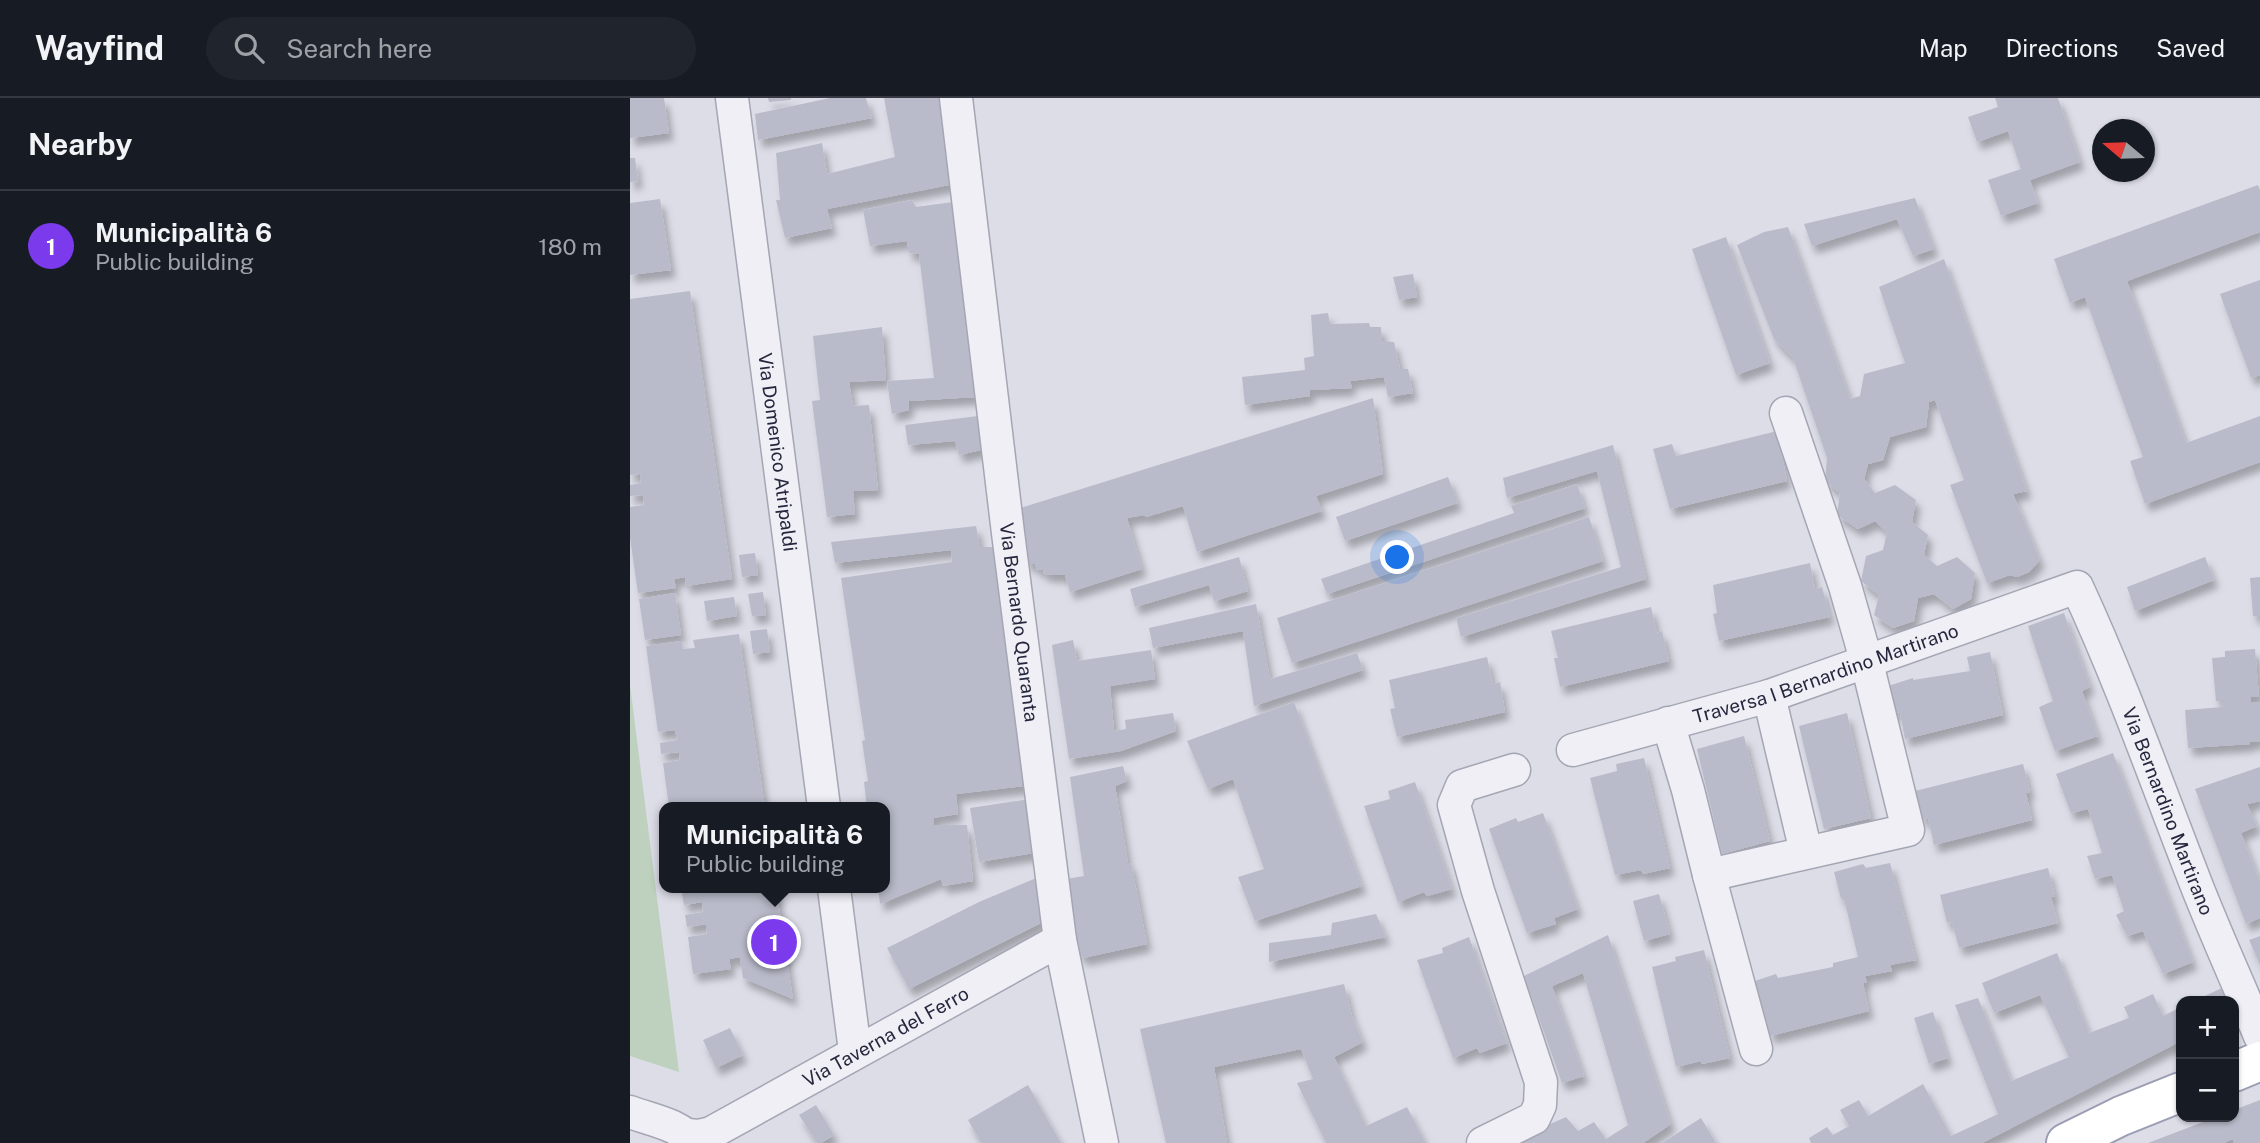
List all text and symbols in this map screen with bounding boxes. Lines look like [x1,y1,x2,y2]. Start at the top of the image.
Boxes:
search box [206,17,696,80]
text: Wayfind [35,29,164,67]
icon: search [230,29,268,67]
text: Search here [286,33,432,64]
text: Map [1919,34,1968,62]
text: Directions [2006,34,2118,62]
text: Saved [2156,34,2225,62]
north arrow [2092,119,2155,182]
text: Nearby [28,126,132,162]
text: Municipalità 6 [95,217,272,248]
text: 1 [46,233,56,260]
text: 180 m [538,233,602,260]
text: Public building [95,248,254,275]
street label: Via Domenico Atripaldi [754,351,802,553]
street label: Via Bernardo Quaranta [996,521,1043,723]
your location [1380,540,1414,574]
street label: Traversa I Bernardino Martirano [1690,619,1961,727]
street label: Via Bernardino Martirano [2118,704,2218,918]
popup [659,802,890,893]
text: Municipalità 6 [686,819,863,850]
text: Public building [686,850,845,877]
pin: 1 [751,916,797,968]
street label: Via Taverna del Ferro [799,982,972,1091]
map controls [2176,996,2239,1122]
button: + [2176,996,2239,1059]
button: − [2176,1059,2239,1122]

